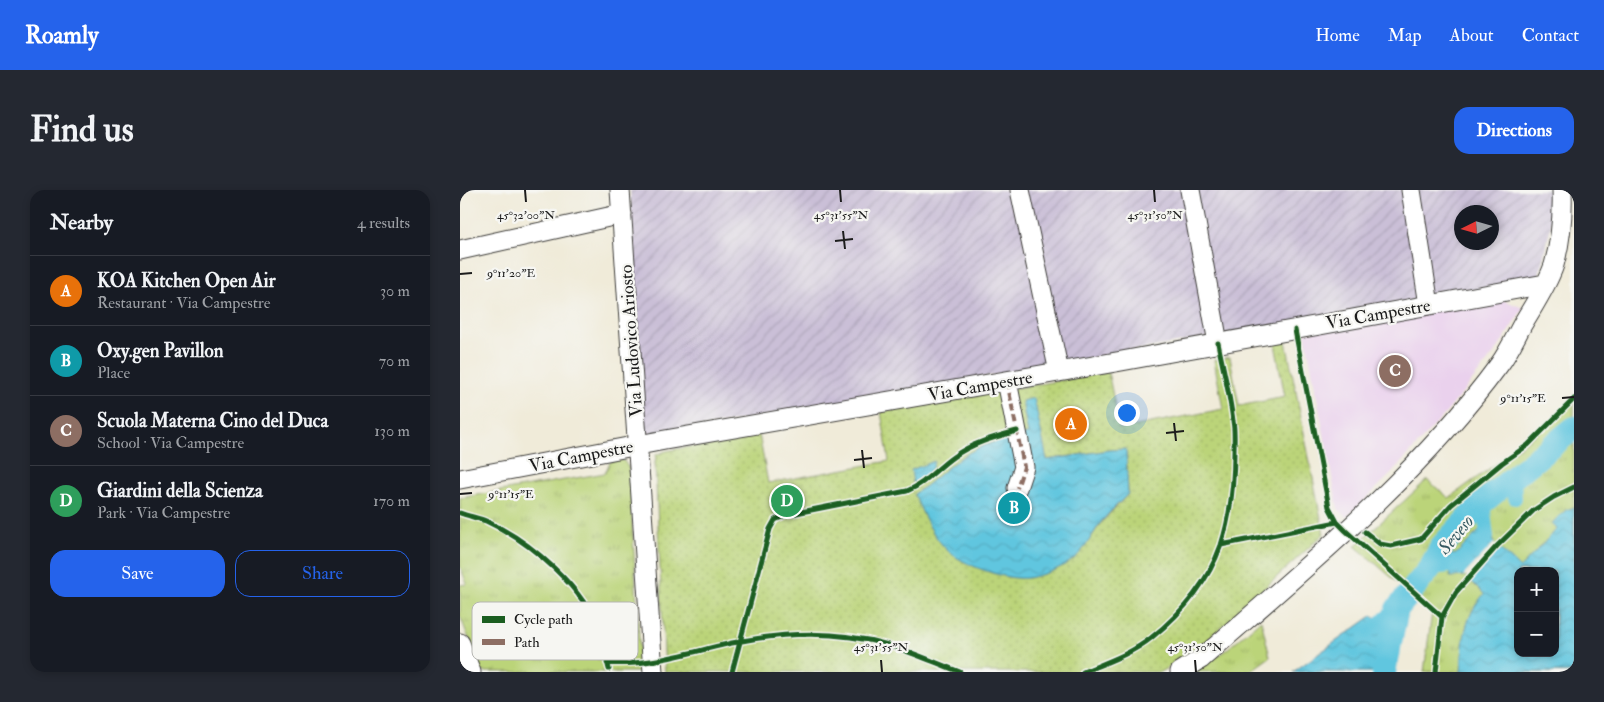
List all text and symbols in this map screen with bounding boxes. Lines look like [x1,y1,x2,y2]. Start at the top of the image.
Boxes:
text: Roamly [25,20,99,51]
text: Home [1315,24,1360,47]
text: Map [1388,24,1422,47]
text: About [1450,24,1494,47]
text: Contact [1522,24,1579,47]
button: Directions [1454,107,1574,154]
text: Find us [30,108,134,152]
north arrow [1454,205,1499,250]
text: 45°32'00"N [497,208,555,223]
text: 45°31'55"N [814,208,868,223]
text: 45°31'50"N [1127,208,1183,223]
text: Nearby [50,209,113,236]
text: 4 results [357,213,410,233]
street label: Via Ludovico Ariosto [615,264,648,418]
text: 9°11'20"E [486,266,535,281]
text: KOA Kitchen Open Air [97,269,276,293]
text: A [61,281,71,301]
text: 30 m [380,281,410,301]
text: Restaurant · Via Campestre [97,293,270,313]
street label: Via Campestre [1324,294,1433,335]
text: Oxy.gen Pavillon [97,339,224,363]
text: B [61,351,71,371]
text: 70 m [379,351,410,371]
pin: C [1379,352,1411,390]
text: Place [97,363,130,383]
street label: Via Campestre [926,366,1035,407]
text: 9°11'15"E [1499,391,1546,406]
your location [1114,400,1140,426]
pin: A [1055,405,1087,443]
text: Scuola Materna Cino del Duca [97,409,328,433]
text: C [60,421,72,441]
text: 130 m [374,421,410,441]
text: School · Via Campestre [97,433,244,453]
street label: Via Campestre [527,435,636,478]
text: Giardini della Scienza [97,479,263,503]
pin: D [771,482,803,520]
text: 9°11'15"E [487,487,534,502]
pin: B [998,489,1030,527]
text: D [59,491,73,511]
text: 170 m [373,491,410,511]
text: Park · Via Campestre [97,503,230,523]
water label: Seveso [1432,510,1479,560]
button: Save [50,550,225,597]
button: Share [235,550,410,597]
map controls [1514,567,1559,657]
button: + [1514,567,1559,612]
legend [472,602,638,660]
text: Cycle path [514,611,574,629]
button: − [1514,612,1559,657]
text: Path [514,634,540,651]
text: 45°31'55"N [854,640,908,655]
text: 45°31'50"N [1167,640,1223,655]

